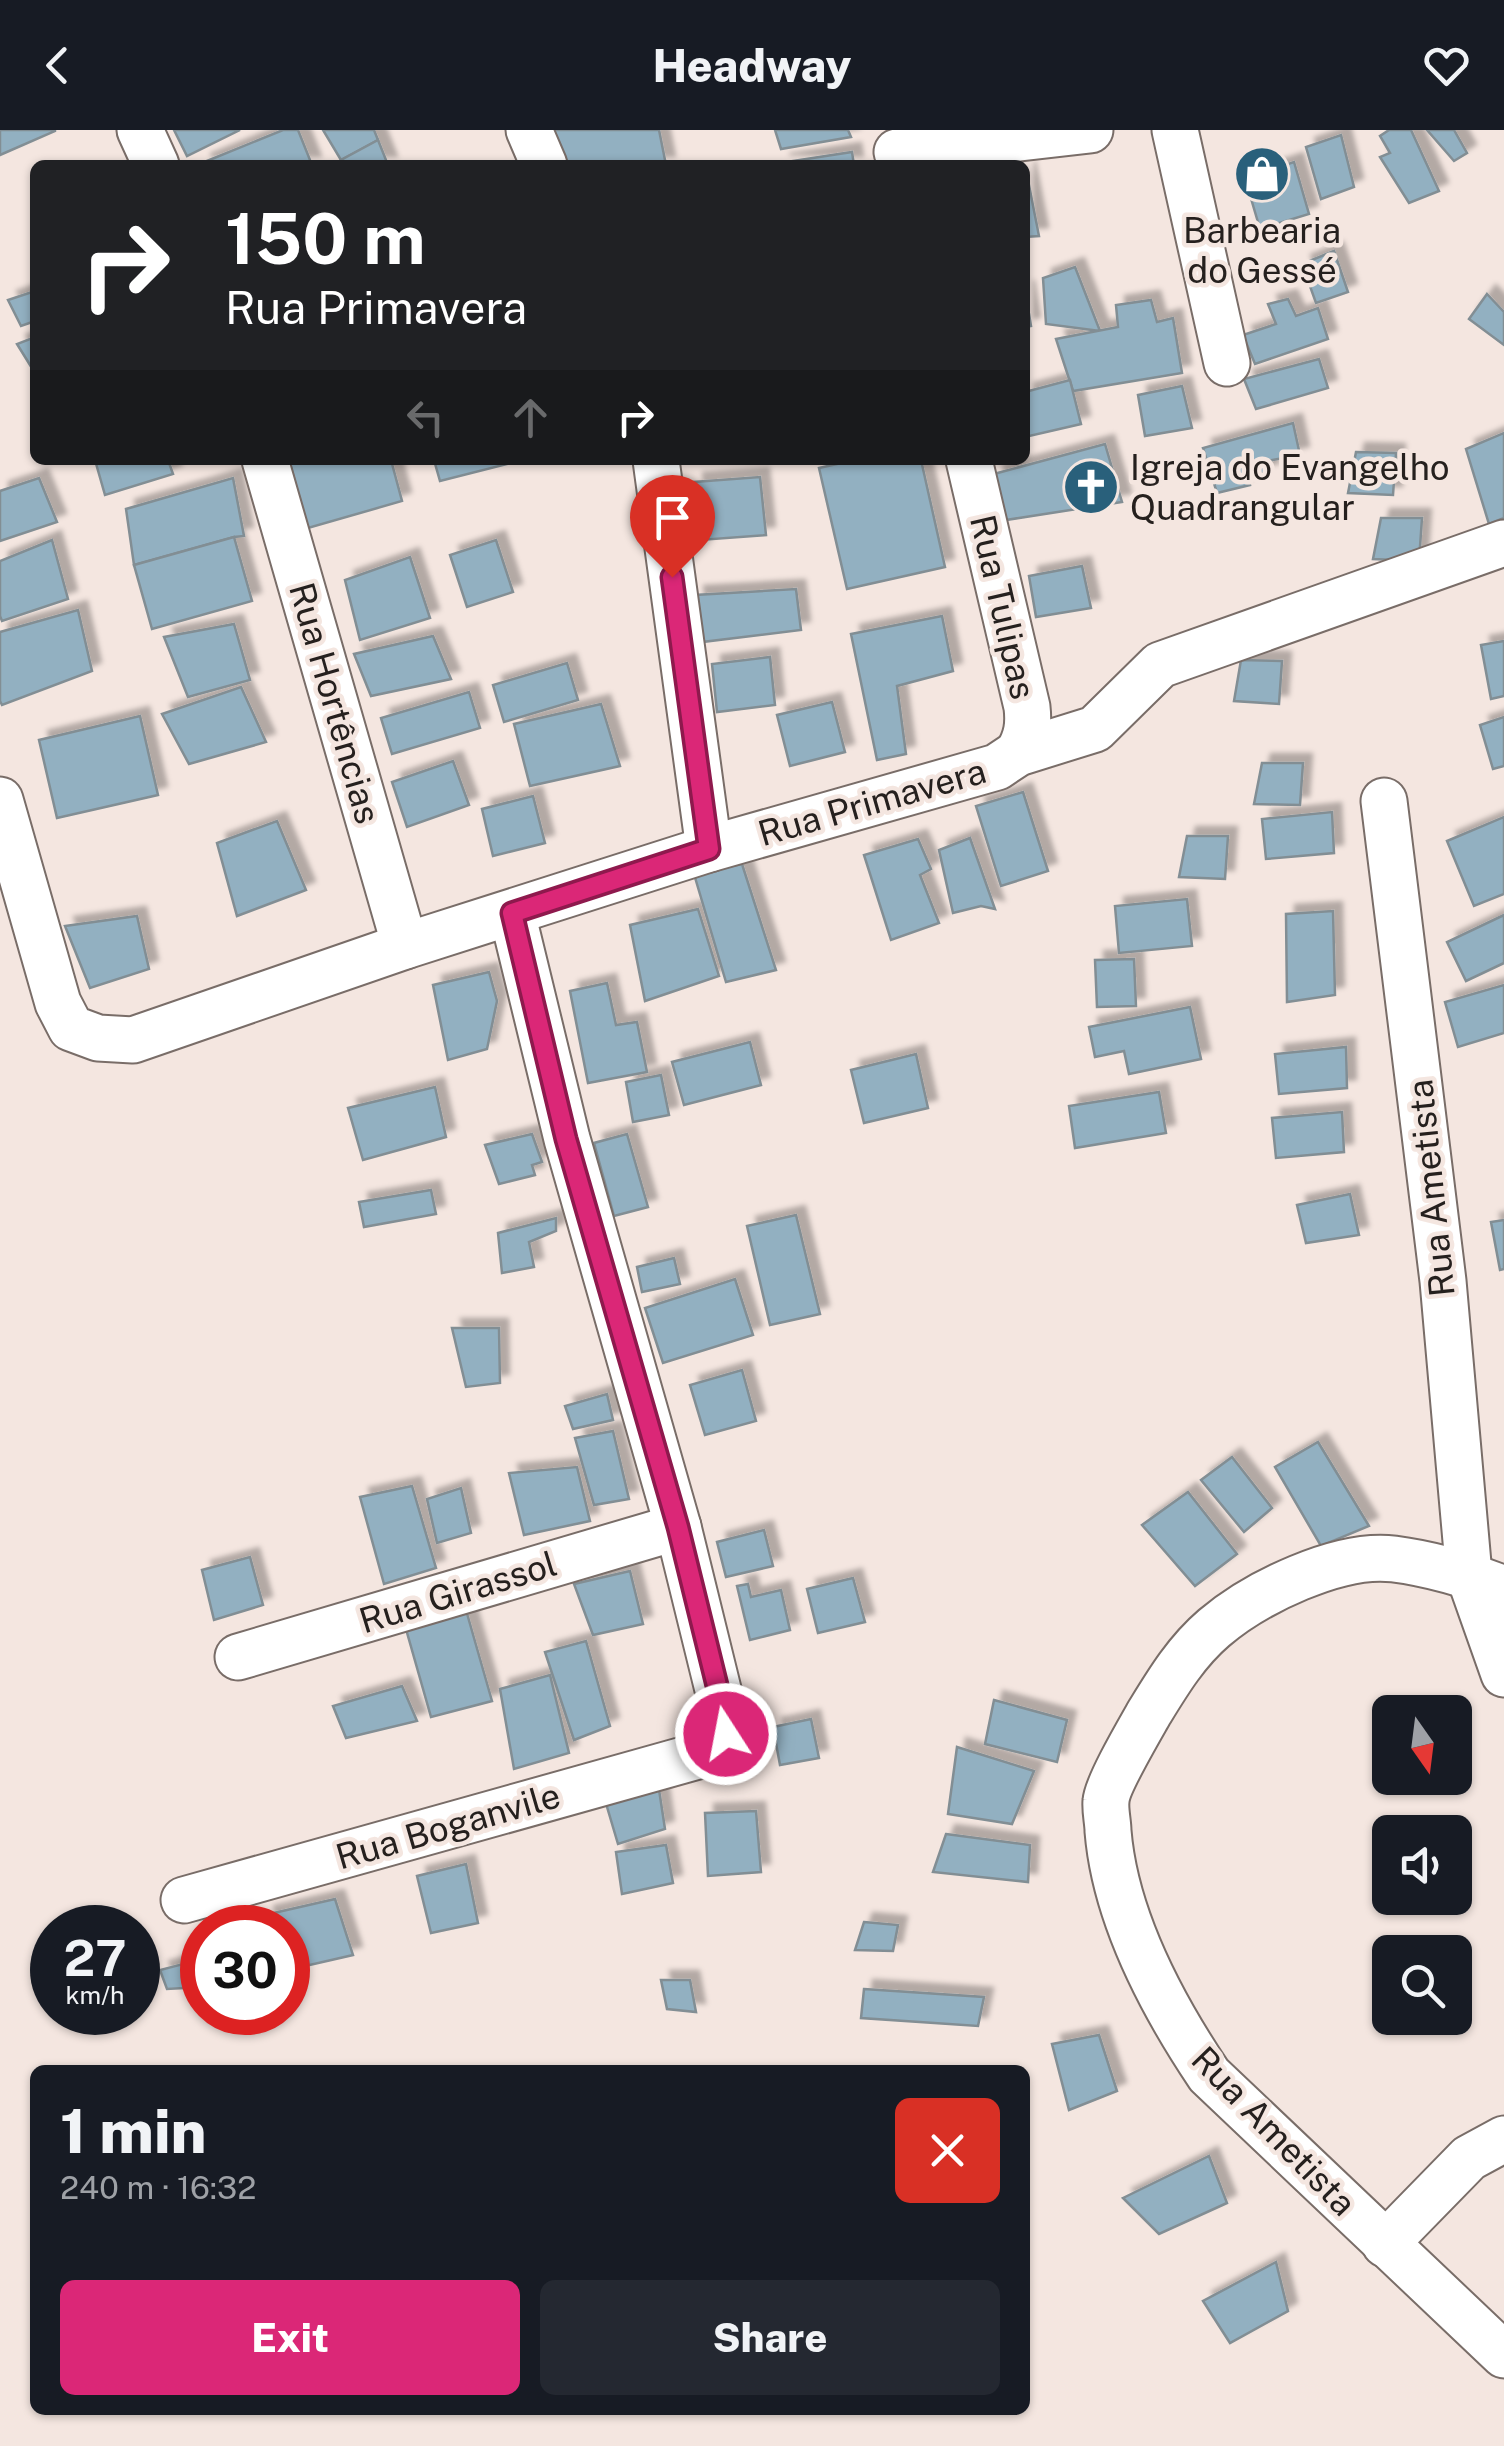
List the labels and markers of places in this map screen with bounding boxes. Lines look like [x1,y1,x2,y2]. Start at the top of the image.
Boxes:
shop icon: Barbearia do Gessé [1232,144,1292,204]
place label: Barbearia do Gessé [1183,210,1341,291]
place label: Igreja do Evangelho Quadrangular [1130,447,1450,528]
church icon: Igreja do Evangelho Quadrangular [1061,457,1121,517]
pin [630,475,715,578]

